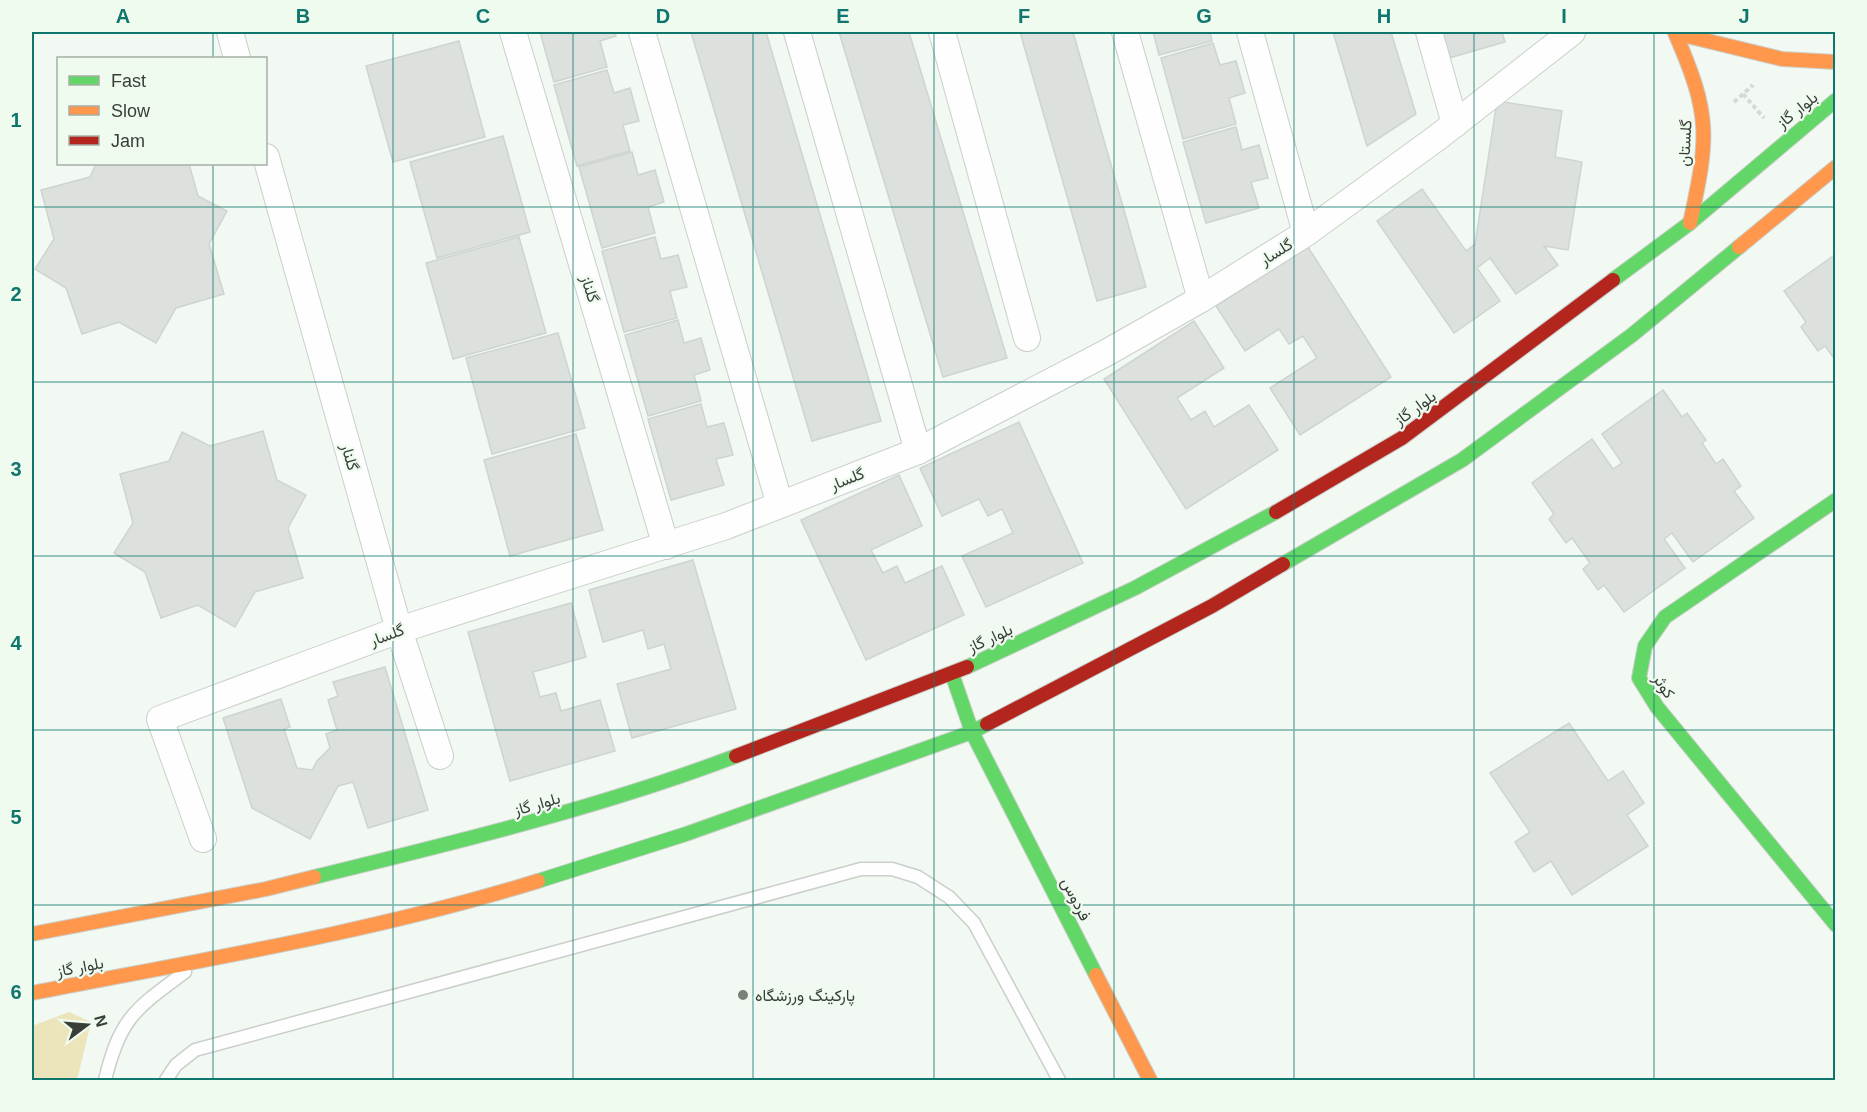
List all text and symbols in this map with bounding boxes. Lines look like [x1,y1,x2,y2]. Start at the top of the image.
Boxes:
text: A [116,5,130,27]
text: B [296,5,310,27]
text: C [476,5,490,27]
text: D [656,5,670,27]
text: E [836,5,850,27]
text: F [1018,5,1030,27]
text: G [1196,5,1212,27]
text: H [1377,5,1391,27]
text: I [1561,5,1567,27]
text: J [1738,5,1750,27]
legend [57,57,267,165]
text: Fast [111,71,146,91]
street label: بلوار گاز [1772,89,1822,134]
text: Slow [111,101,151,121]
text: 1 [10,109,22,131]
street label: گلستان [1675,119,1696,167]
text: Jam [111,131,145,151]
street label: گلسار [1256,235,1297,271]
street label: گلناز [576,273,602,305]
text: 2 [10,283,22,305]
street label: بلوار گاز [1390,387,1440,431]
street label: گلنار [336,441,362,473]
text: 3 [10,458,22,480]
street label: گلسار [826,464,867,496]
street label: بلوار گاز [964,620,1016,658]
street label: گلسار [367,621,407,651]
text: 4 [10,632,22,654]
street label: کوثر [1648,670,1678,702]
street label: بلوار گاز [511,789,563,821]
text: 5 [10,806,22,828]
street label: فردوس [1056,875,1094,924]
street label: بلوار گاز [54,954,105,982]
text: 6 [10,981,22,1003]
place label: پارکینگ ورزشگاه [755,987,855,1007]
marker: پارکینگ ورزشگاه [736,988,750,1002]
north arrow [57,995,117,1055]
text: N [91,1013,111,1029]

